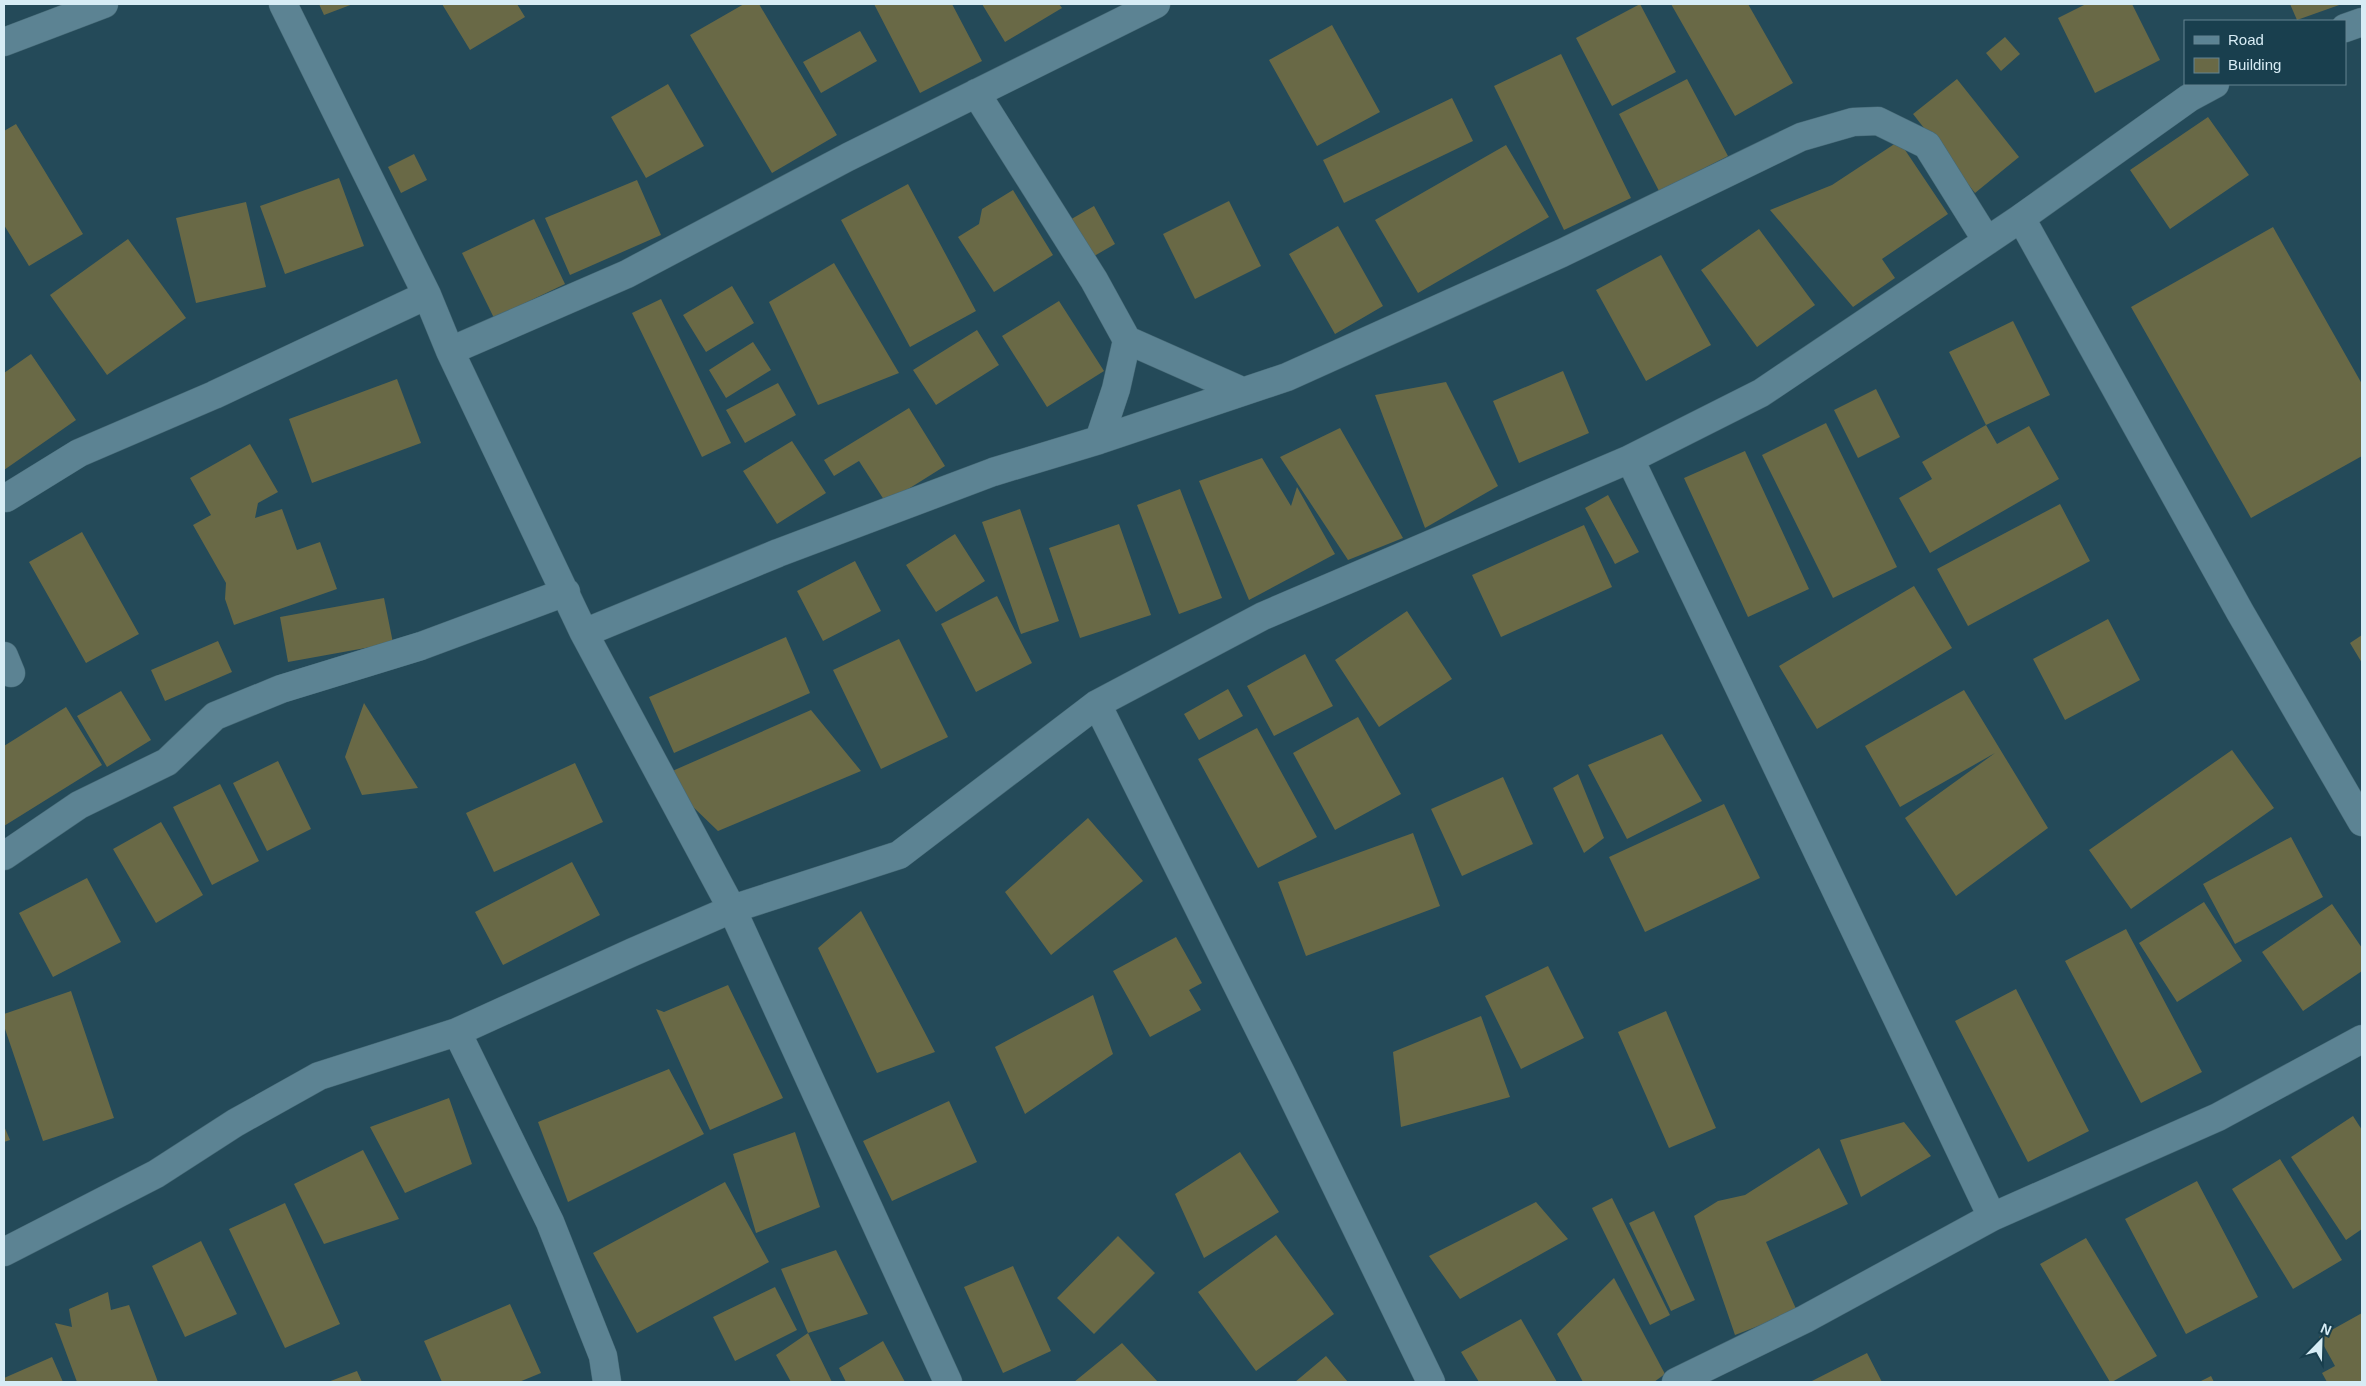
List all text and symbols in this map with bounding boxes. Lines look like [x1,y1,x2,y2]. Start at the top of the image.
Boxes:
legend [2184,20,2346,85]
text: Road [2228,31,2264,48]
text: Building [2228,56,2281,73]
north arrow [2296,1316,2346,1366]
text: N [2318,1320,2334,1338]

